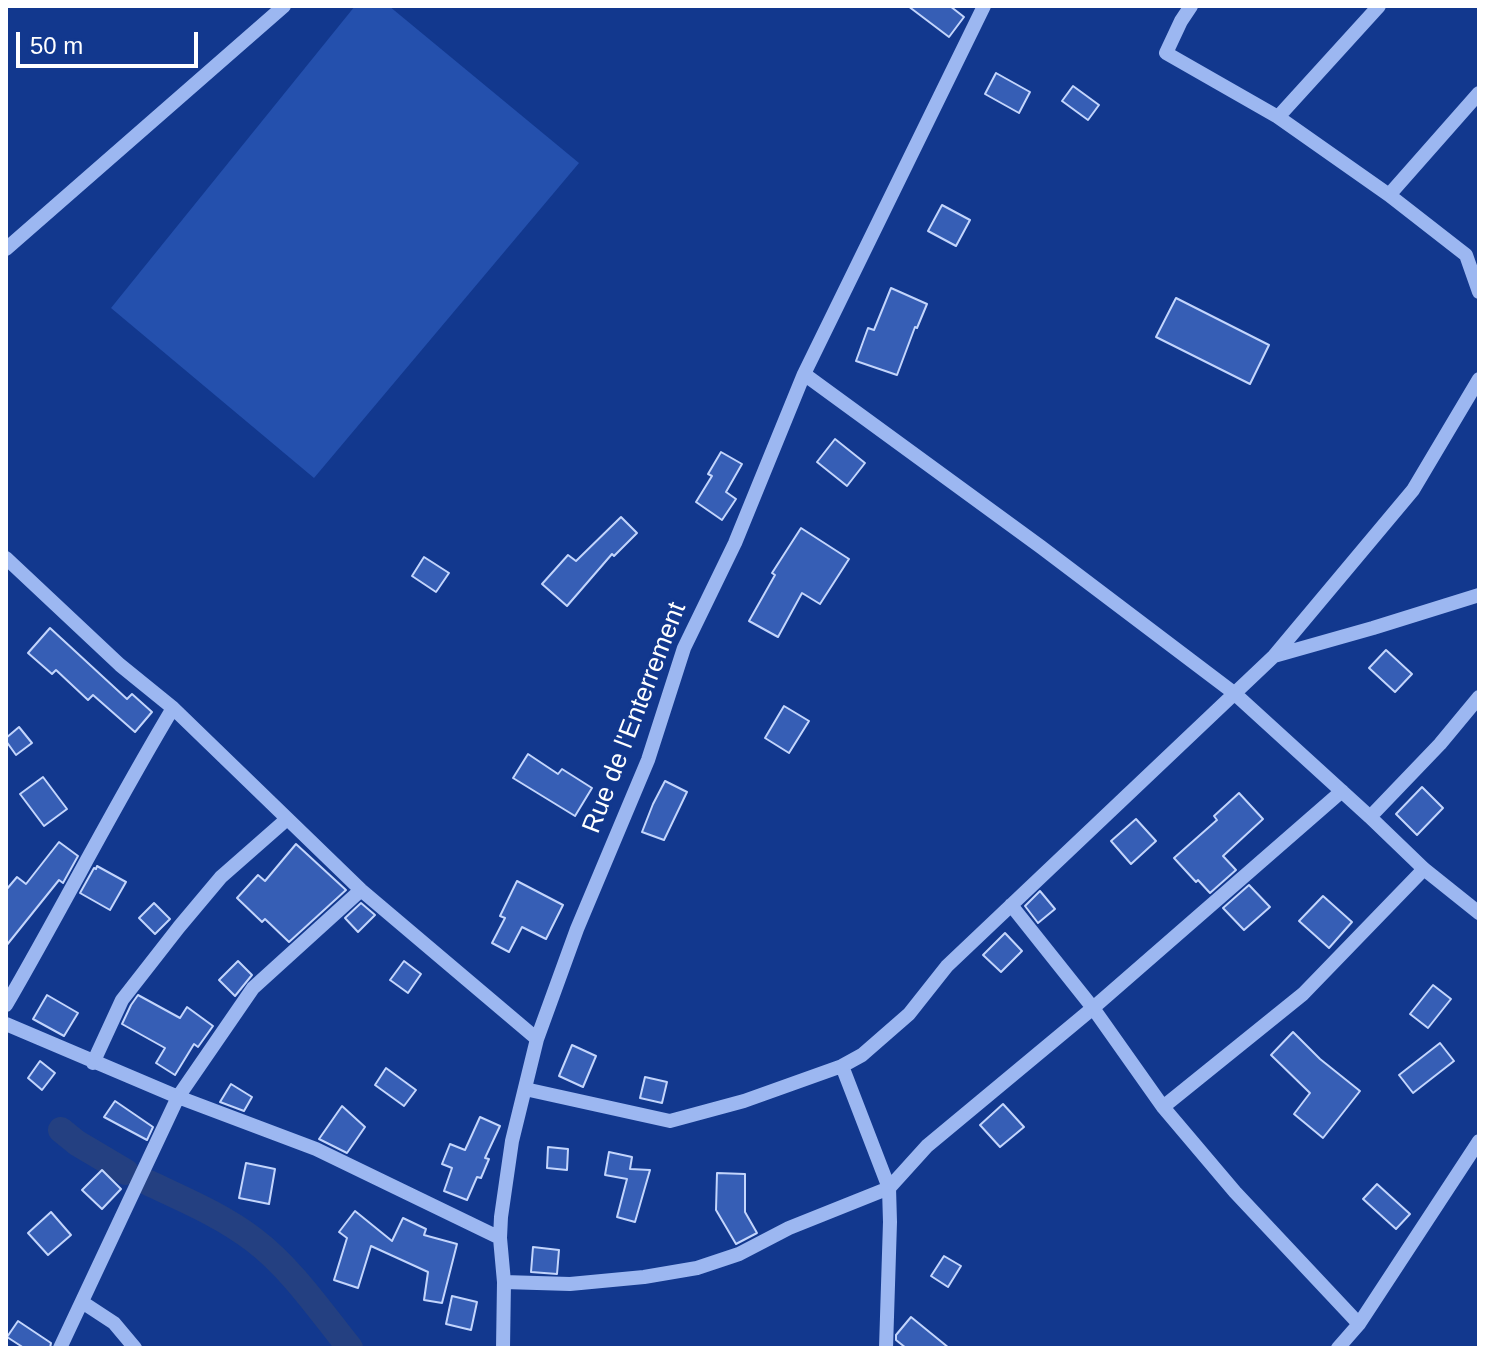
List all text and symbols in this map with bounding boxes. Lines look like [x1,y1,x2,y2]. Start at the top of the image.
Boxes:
scale bar [20,16,202,66]
text: 50 m [30,32,83,59]
street label: Rue de l'Enterrement [577,598,693,838]

